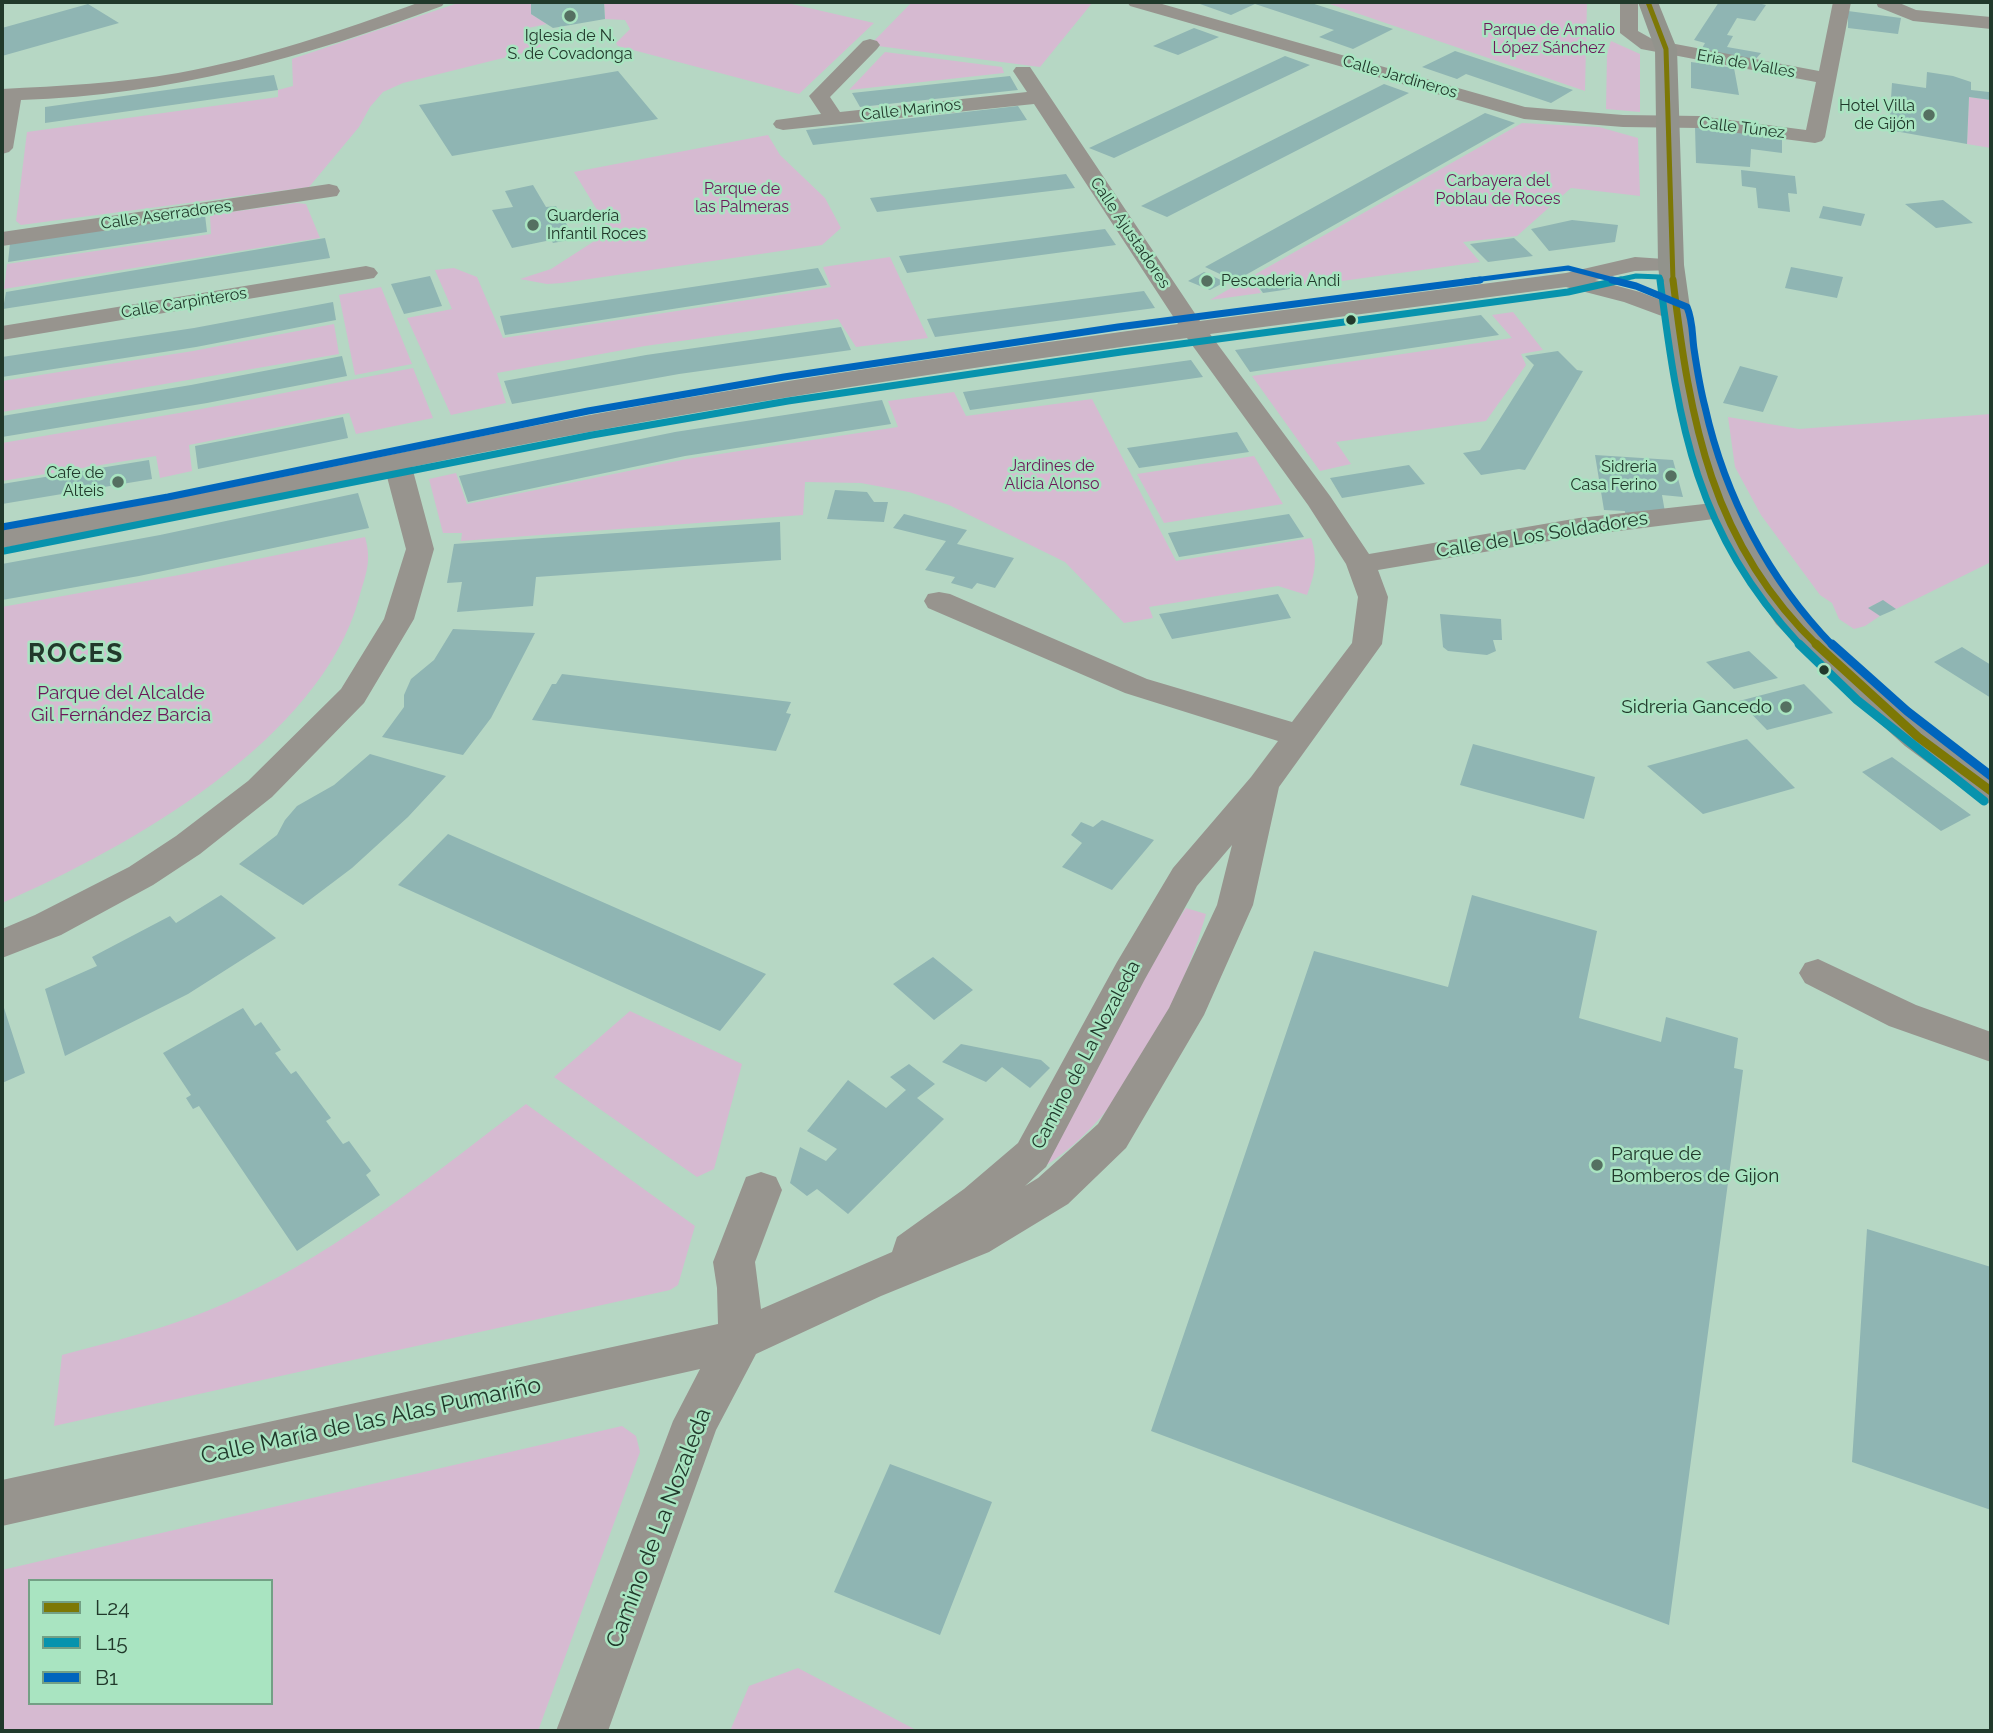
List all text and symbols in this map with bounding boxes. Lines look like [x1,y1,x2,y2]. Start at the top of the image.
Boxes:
marker: Iglesia de N. S. de Covadonga [562,8,578,24]
park label: Parque de Amalio López Sánchez [1483,20,1615,58]
place label: Iglesia de N. S. de Covadonga [508,26,632,64]
street label: Eria de Valles [1695,46,1797,82]
street label: Calle Jardineros [1340,51,1460,103]
street label: Calle Marinos [860,95,962,125]
place label: Hotel Villa de Gijón [1839,96,1915,134]
marker: Hotel Villa de Gijón [1921,107,1937,123]
street label: Calle Túnez [1698,113,1786,143]
park label: Carbayera del Poblau de Roces [1436,171,1560,209]
street label: Calle Ajustadores [1086,174,1174,292]
park label: Parque de las Palmeras [695,179,789,217]
street label: Calle Aserradores [100,196,232,234]
place label: Guardería Infantil Roces [547,206,646,244]
marker: Guardería Infantil Roces [525,217,541,233]
place label: Pescaderia Andi [1221,271,1340,291]
marker: Pescaderia Andi [1199,273,1215,289]
street label: Calle Carpinteros [120,284,248,322]
unlabelled marker [1344,313,1358,327]
park label: Jardines de Alicia Alonso [1005,456,1099,494]
place label: Sidreria Casa Ferino [1571,457,1657,495]
place label: Cafe de Alteis [47,463,104,501]
marker: Sidreria Casa Ferino [1663,468,1679,484]
marker: Cafe de Alteis [110,474,126,490]
street label: Calle de Los Soldadores [1435,507,1649,563]
district label: ROCES [29,638,123,670]
unlabelled marker [1817,663,1831,677]
park label: Parque del Alcalde Gil Fernández Barcia [31,682,211,726]
place label: Sidreria Gancedo [1621,696,1772,718]
marker: Sidreria Gancedo [1778,699,1794,715]
street label: Camino de La Nozaleda [1027,957,1145,1153]
place label: Parque de Bomberos de Gijon [1611,1143,1779,1187]
marker: Parque de Bomberos de Gijon [1589,1157,1605,1173]
street label: Calle María de las Alas Pumariño [199,1371,543,1471]
street label: Camino de La Nozaleda [601,1404,717,1652]
legend [28,1579,273,1705]
text: L24 [95,1595,130,1620]
text: L15 [95,1630,128,1655]
text: B1 [95,1665,118,1690]

